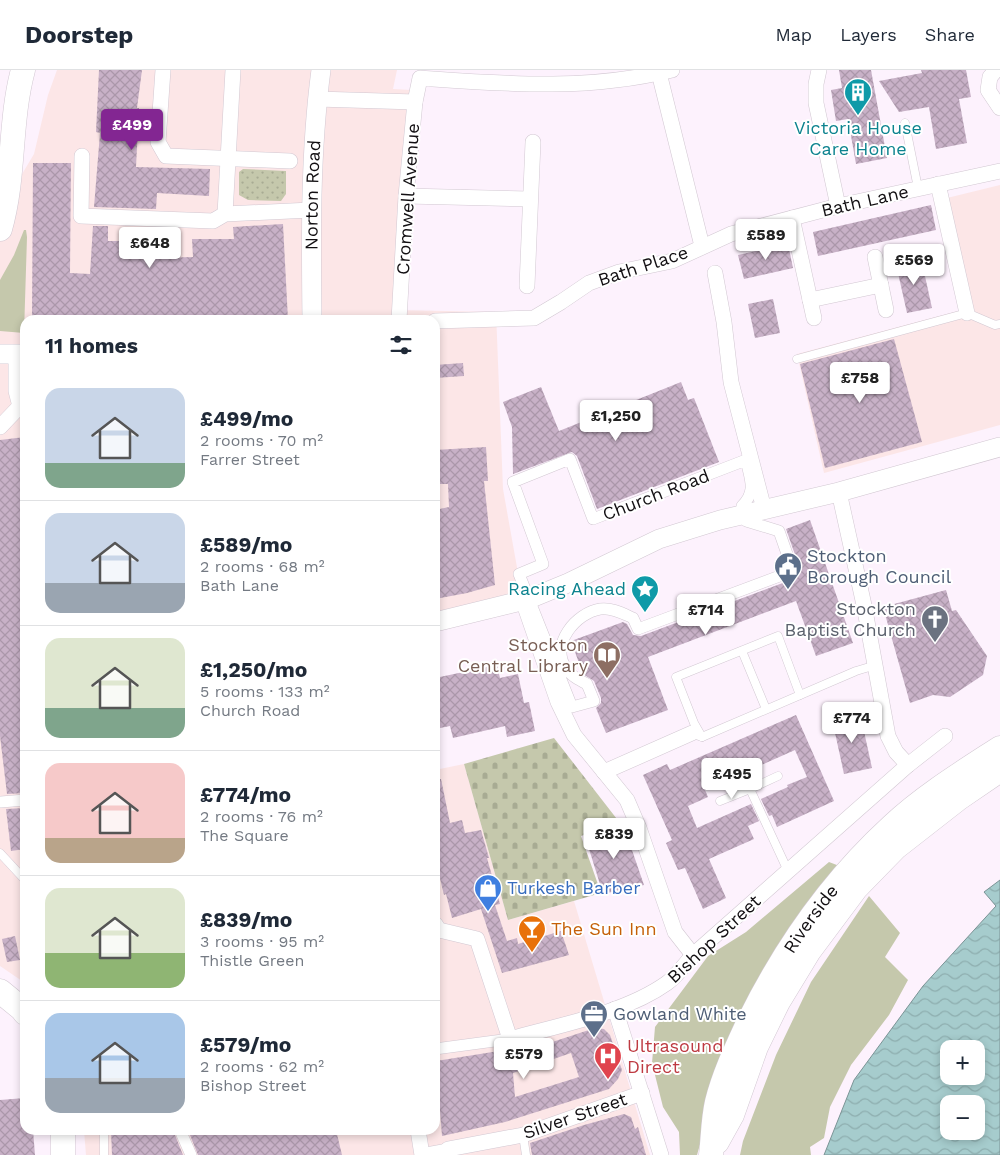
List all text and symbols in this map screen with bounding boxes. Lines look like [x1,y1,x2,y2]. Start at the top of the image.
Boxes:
text: Doorstep [25,21,133,49]
text: Map [775,24,812,45]
text: Layers [840,24,897,45]
text: Share [925,24,975,45]
building icon: Victoria House Care Home [843,77,873,116]
pin: £499 [102,108,162,151]
text: £499 [112,115,152,134]
place label: Victoria House Care Home [794,117,922,159]
street label: Cromwell Avenue [392,122,423,275]
street label: Norton Road [300,139,324,250]
street label: Bath Lane [819,180,911,221]
pin: £589 [736,218,796,261]
text: £589 [746,225,786,244]
pin: £648 [120,226,180,269]
text: £648 [130,233,170,252]
street label: Bath Place [595,241,691,290]
pin: £569 [884,244,944,286]
text: £569 [895,250,933,269]
icon: filters [387,331,415,359]
text: 11 homes [45,333,138,358]
pin: £758 [830,362,890,404]
text: £758 [841,368,879,387]
pin: £1,250 [575,400,657,442]
text: £499/mo [200,406,293,431]
text: £1,250 [591,406,641,425]
icon: home [85,408,145,468]
text: 2 rooms · 70 m² [200,431,323,450]
text: Farrer Street [200,450,300,469]
street label: Church Road [599,464,712,525]
text: £589/mo [200,532,292,557]
icon: home [85,533,145,593]
place label: Stockton Borough Council [807,545,952,587]
public building icon: Stockton Borough Council [773,551,803,590]
text: 2 rooms · 68 m² [200,557,325,576]
place icon: Racing Ahead [630,574,660,613]
text: Bath Lane [200,576,279,595]
place label: Racing Ahead [508,578,626,599]
pin: £714 [676,594,736,636]
place label: Stockton Baptist Church [785,598,916,640]
text: £714 [688,600,724,619]
church icon: Stockton Baptist Church [920,604,950,643]
place label: Stockton Central Library [458,634,589,676]
library icon: Stockton Central Library [592,640,622,679]
text: £1,250/mo [200,657,307,682]
icon: home [85,658,145,718]
text: 5 rooms · 133 m² [200,682,330,701]
text: Church Road [200,701,300,720]
pin: £774 [822,702,882,744]
text: £774 [833,708,871,727]
pin: £495 [702,758,762,800]
text: £495 [712,764,752,783]
text: £774/mo [200,782,291,807]
icon: home [85,783,145,843]
text: 2 rooms · 76 m² [200,807,323,826]
pin: £839 [584,818,644,860]
text: £839 [594,824,634,843]
text: The Square [200,826,289,845]
shop icon: Turkesh Barber [473,873,503,912]
place label: Turkesh Barber [507,877,641,898]
street label: Riverside [779,880,842,957]
street label: Bishop Street [663,890,765,987]
text: £839/mo [200,907,292,932]
icon: home [85,908,145,968]
bar icon: The Sun Inn [517,914,547,953]
place label: The Sun Inn [551,918,657,939]
text: 3 rooms · 95 m² [200,932,324,951]
text: Thistle Green [200,951,304,970]
office icon: Gowland White [579,999,609,1038]
place label: Gowland White [613,1003,747,1024]
text: £579/mo [200,1032,291,1057]
icon: home [85,1033,145,1093]
place label: Ultrasound Direct [627,1035,723,1077]
pin: £579 [494,1038,554,1080]
map controls [940,1040,985,1140]
button: + [940,1040,985,1085]
hospital icon: Ultrasound Direct [593,1041,623,1080]
text: £579 [505,1044,543,1063]
text: 2 rooms · 62 m² [200,1057,324,1076]
text: Bishop Street [200,1076,306,1095]
street label: Silver Street [520,1088,630,1143]
button: − [940,1095,985,1140]

